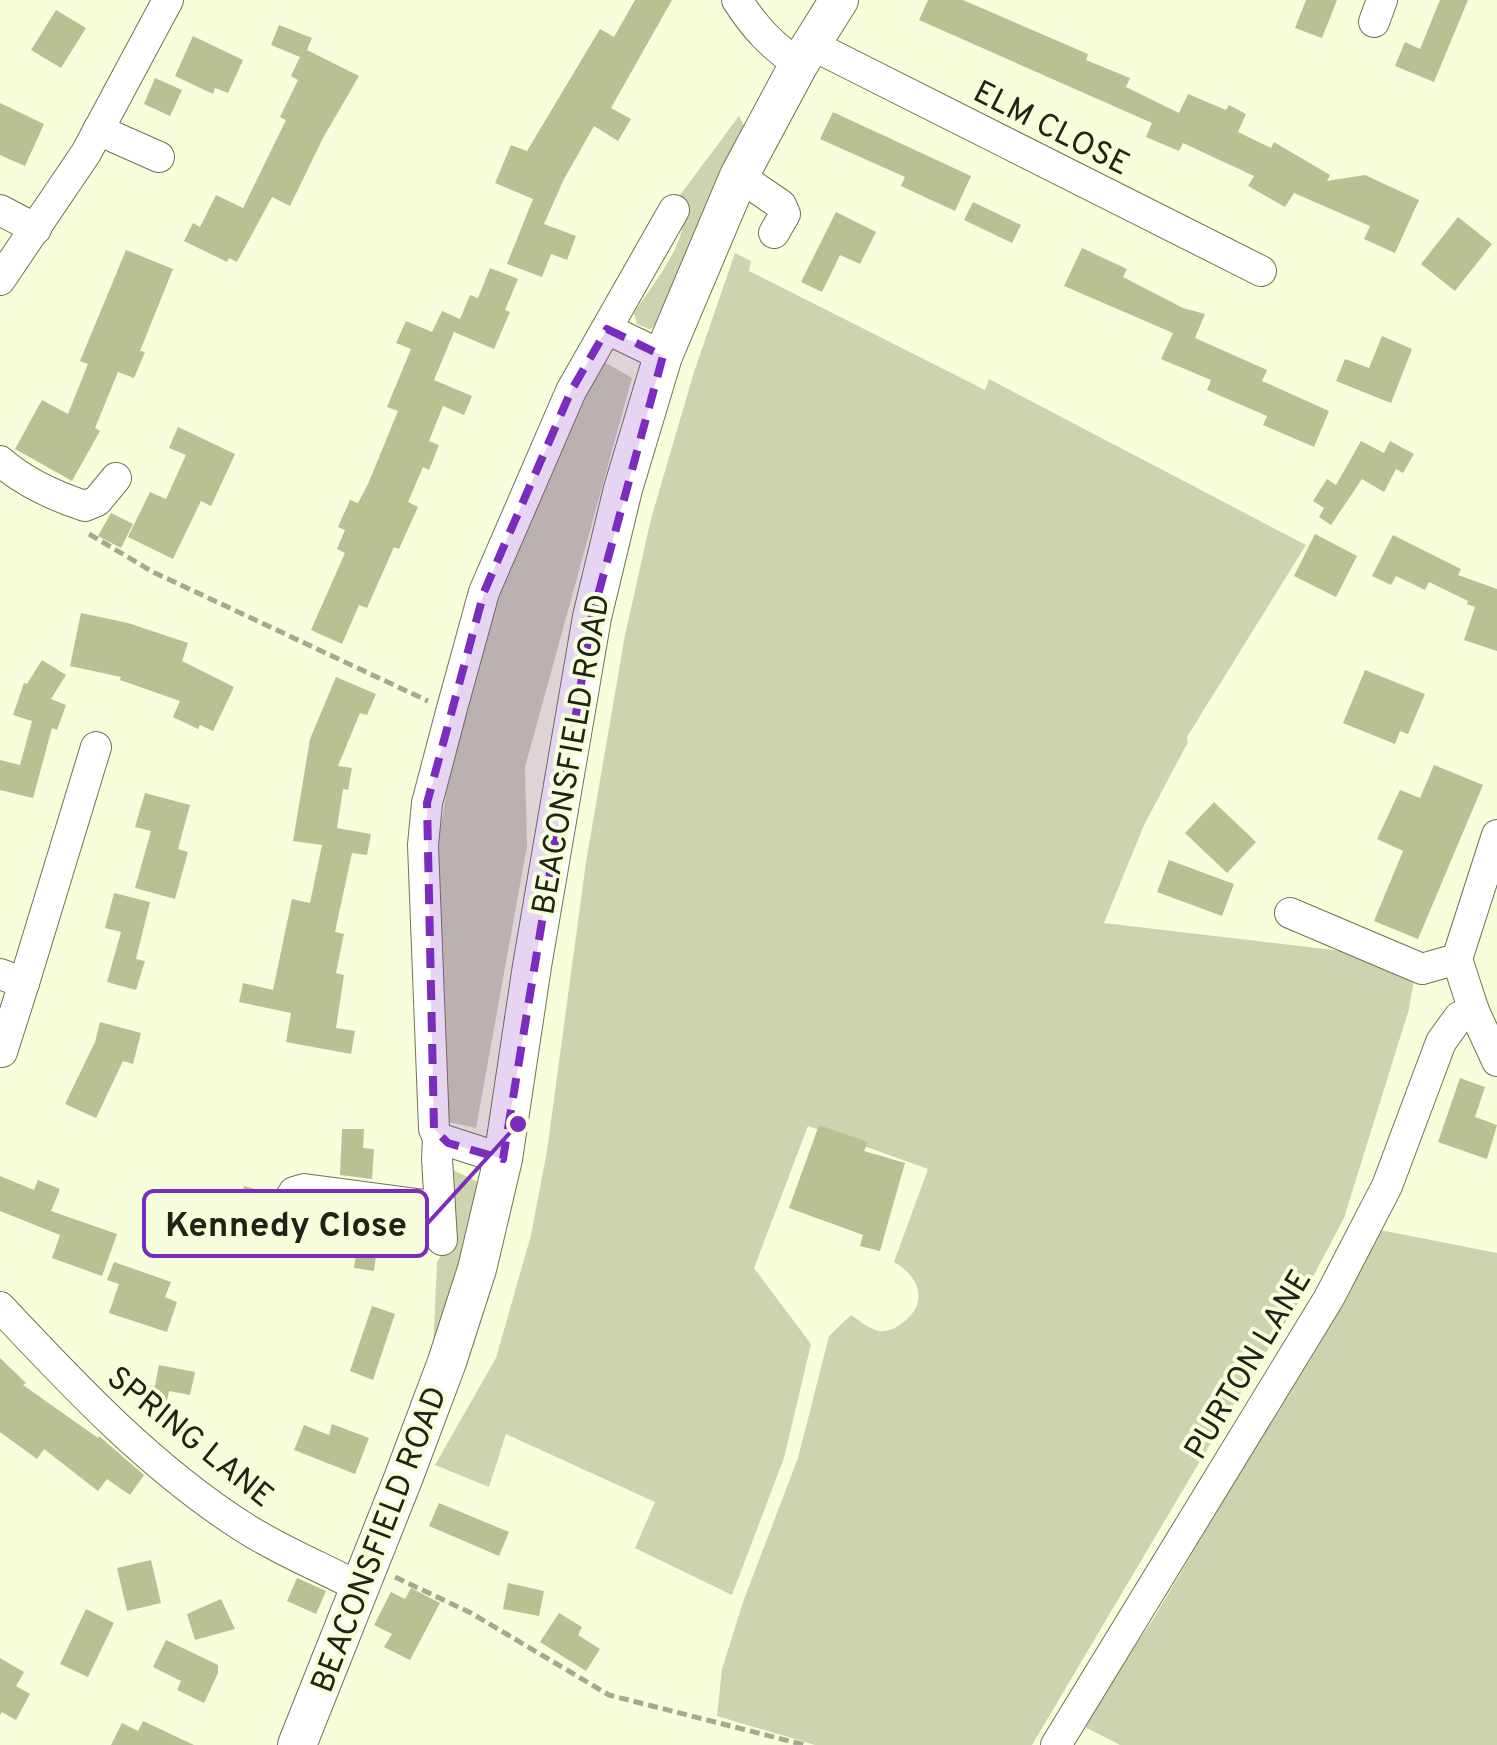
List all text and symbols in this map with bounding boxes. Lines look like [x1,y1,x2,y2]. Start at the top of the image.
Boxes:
street label: ELM CLOSE [966,73,1136,186]
street label: BEACONSFIELD ROAD [525,591,621,918]
callout: Kennedy Close [144,1191,427,1256]
text: Kennedy Close [165,1205,407,1249]
street label: PURTON LANE [1177,1263,1322,1468]
street label: SPRING LANE [98,1359,281,1518]
street label: BEACONSFIELD ROAD [304,1381,458,1699]

